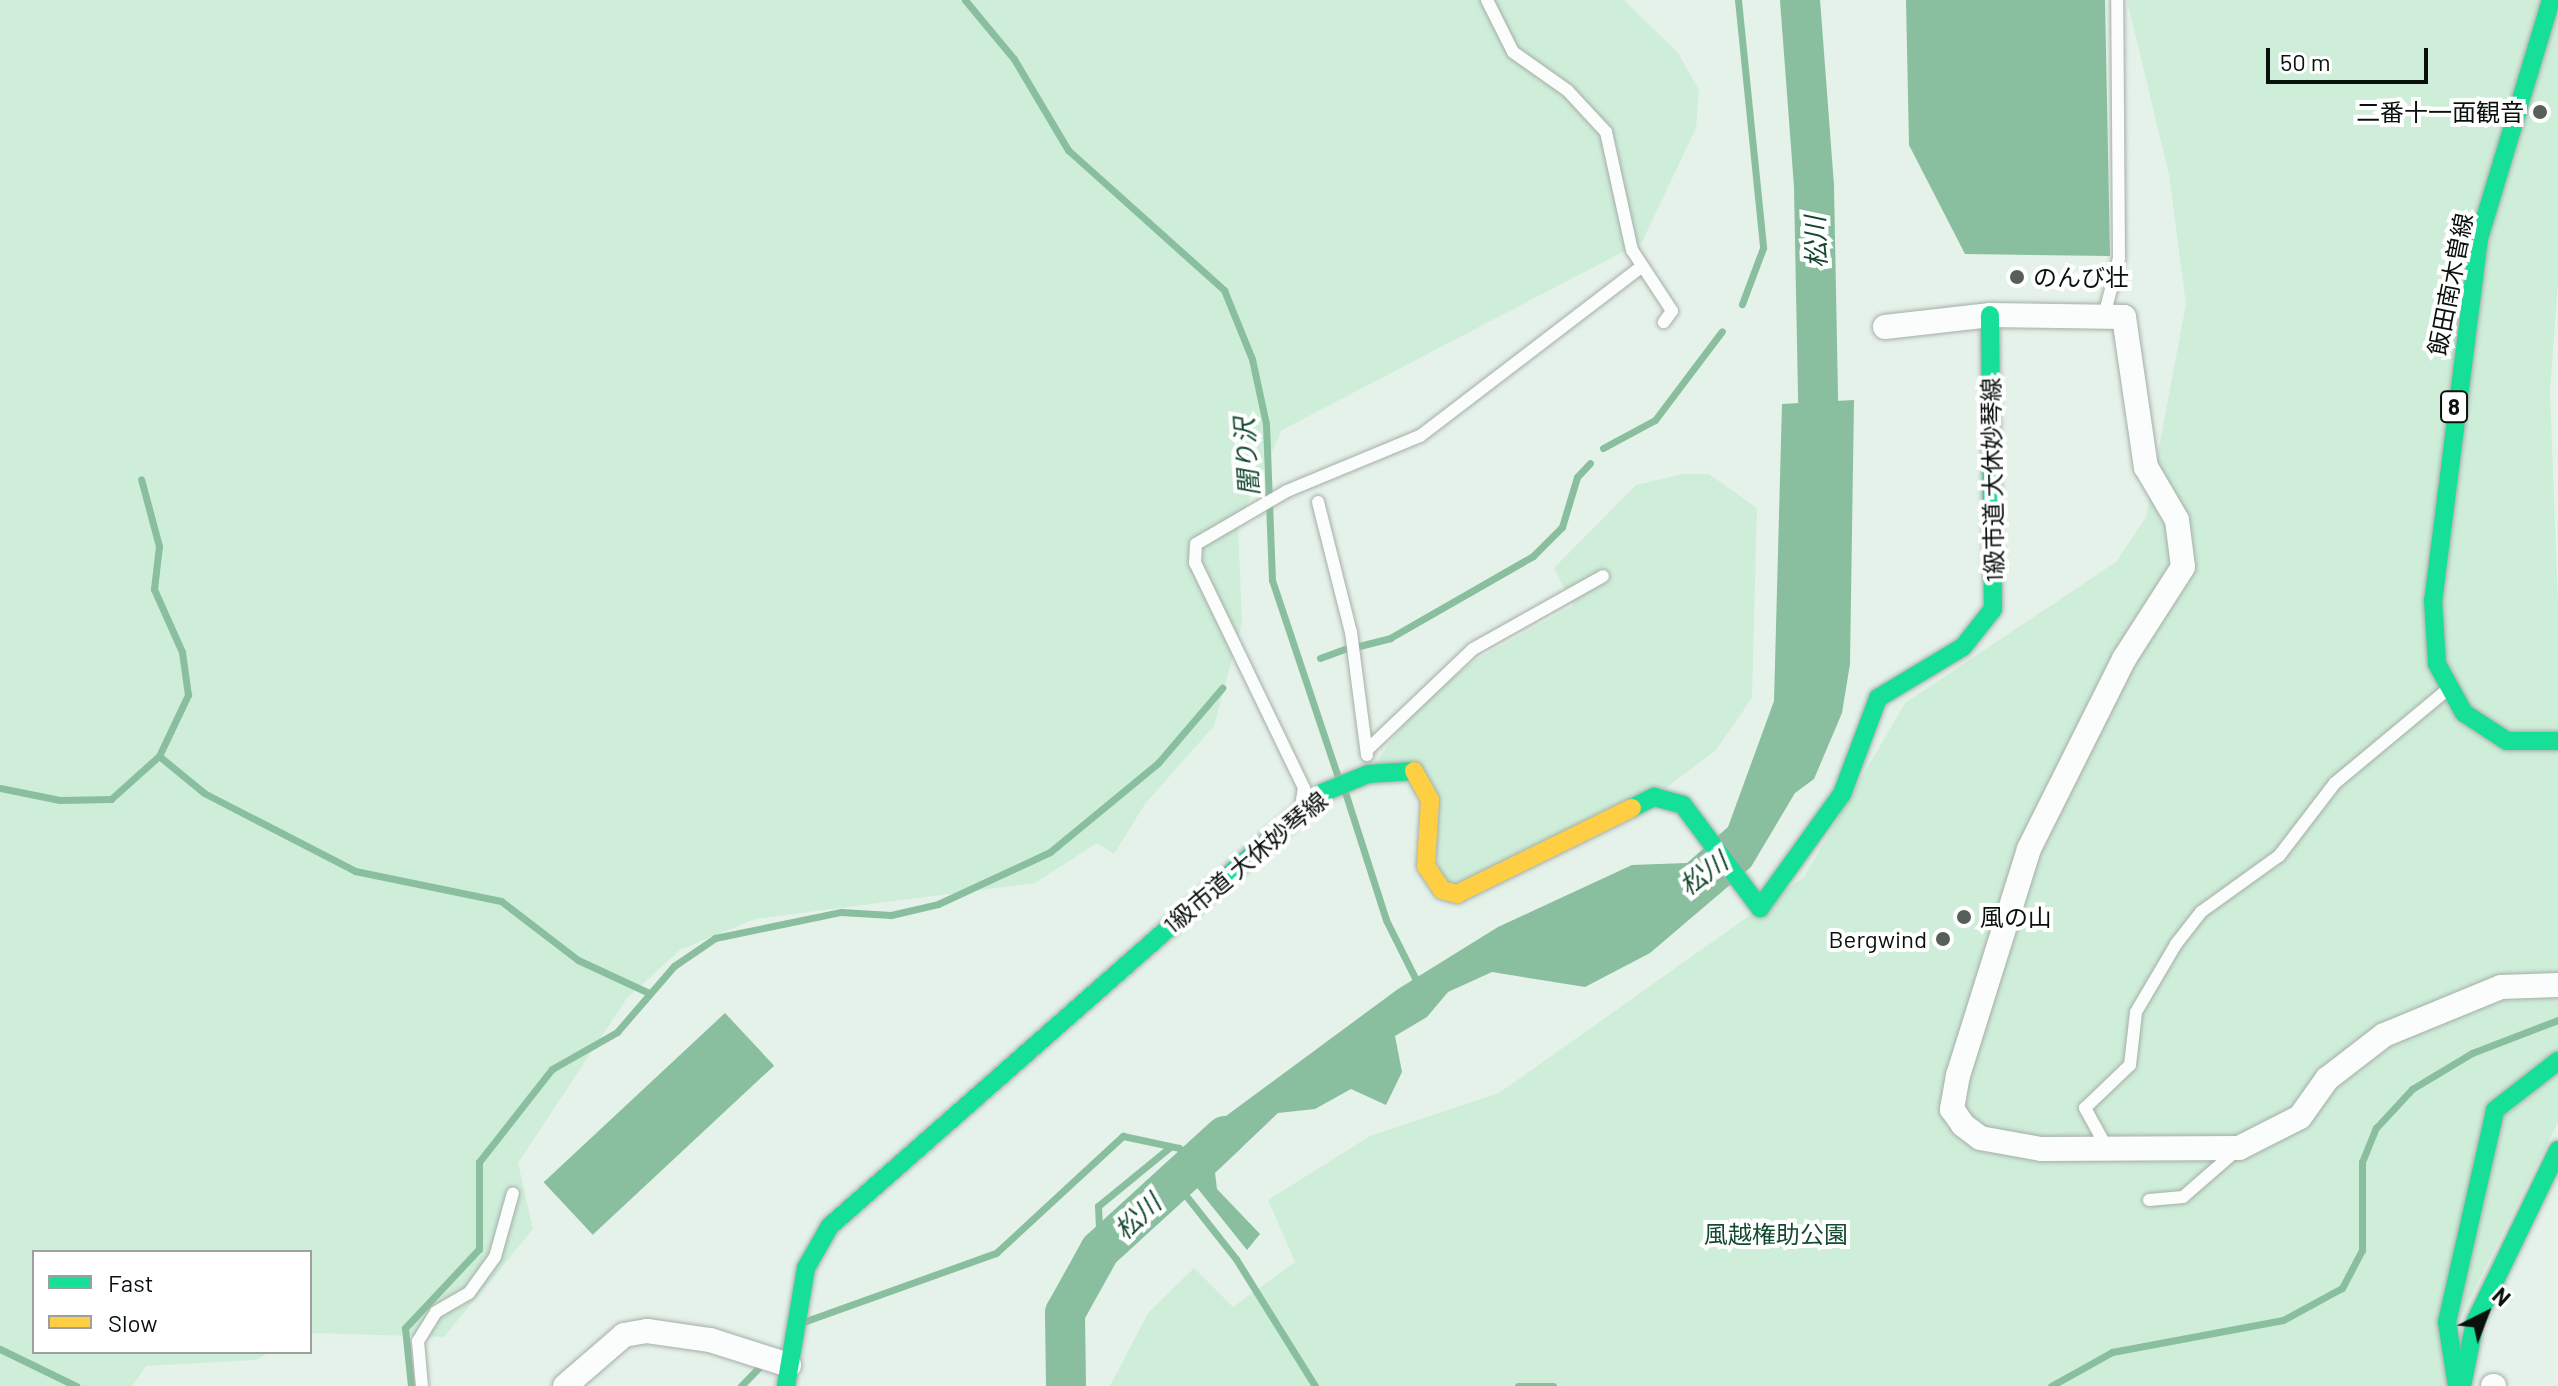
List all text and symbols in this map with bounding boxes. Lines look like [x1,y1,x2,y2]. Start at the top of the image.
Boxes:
scale bar [2270,32,2432,82]
text: 50 m [2280,47,2331,76]
place label: 二番十一面観音 [2356,98,2524,126]
marker: 二番十一面観音 [2531,103,2549,121]
street label: 飯田南木曽線 [2422,211,2478,357]
water label: 松川 [1799,215,1831,269]
place label: のんび壮 [2033,263,2129,291]
marker: のんび壮 [2008,268,2026,286]
street label: 1級市道 大休妙琴線 [1976,377,2008,583]
road number: 8 [2440,389,2468,425]
water label: 闇り沢 [1228,417,1264,497]
street label: 1級市道 大休妙琴線 [1157,785,1333,939]
water label: 松川 [1673,845,1733,901]
place label: 風の山 [1980,903,2052,931]
marker: 風の山 [1955,908,1973,926]
place label: Bergwind [1829,925,1927,953]
marker: Bergwind [1934,930,1952,948]
water label: 松川 [1107,1187,1167,1245]
park label: 風越権助公園 [1704,1220,1848,1248]
legend [32,1250,312,1354]
text: Fast [108,1268,153,1297]
north arrow [2446,1274,2526,1354]
text: N [2488,1282,2516,1311]
text: Slow [108,1308,157,1337]

